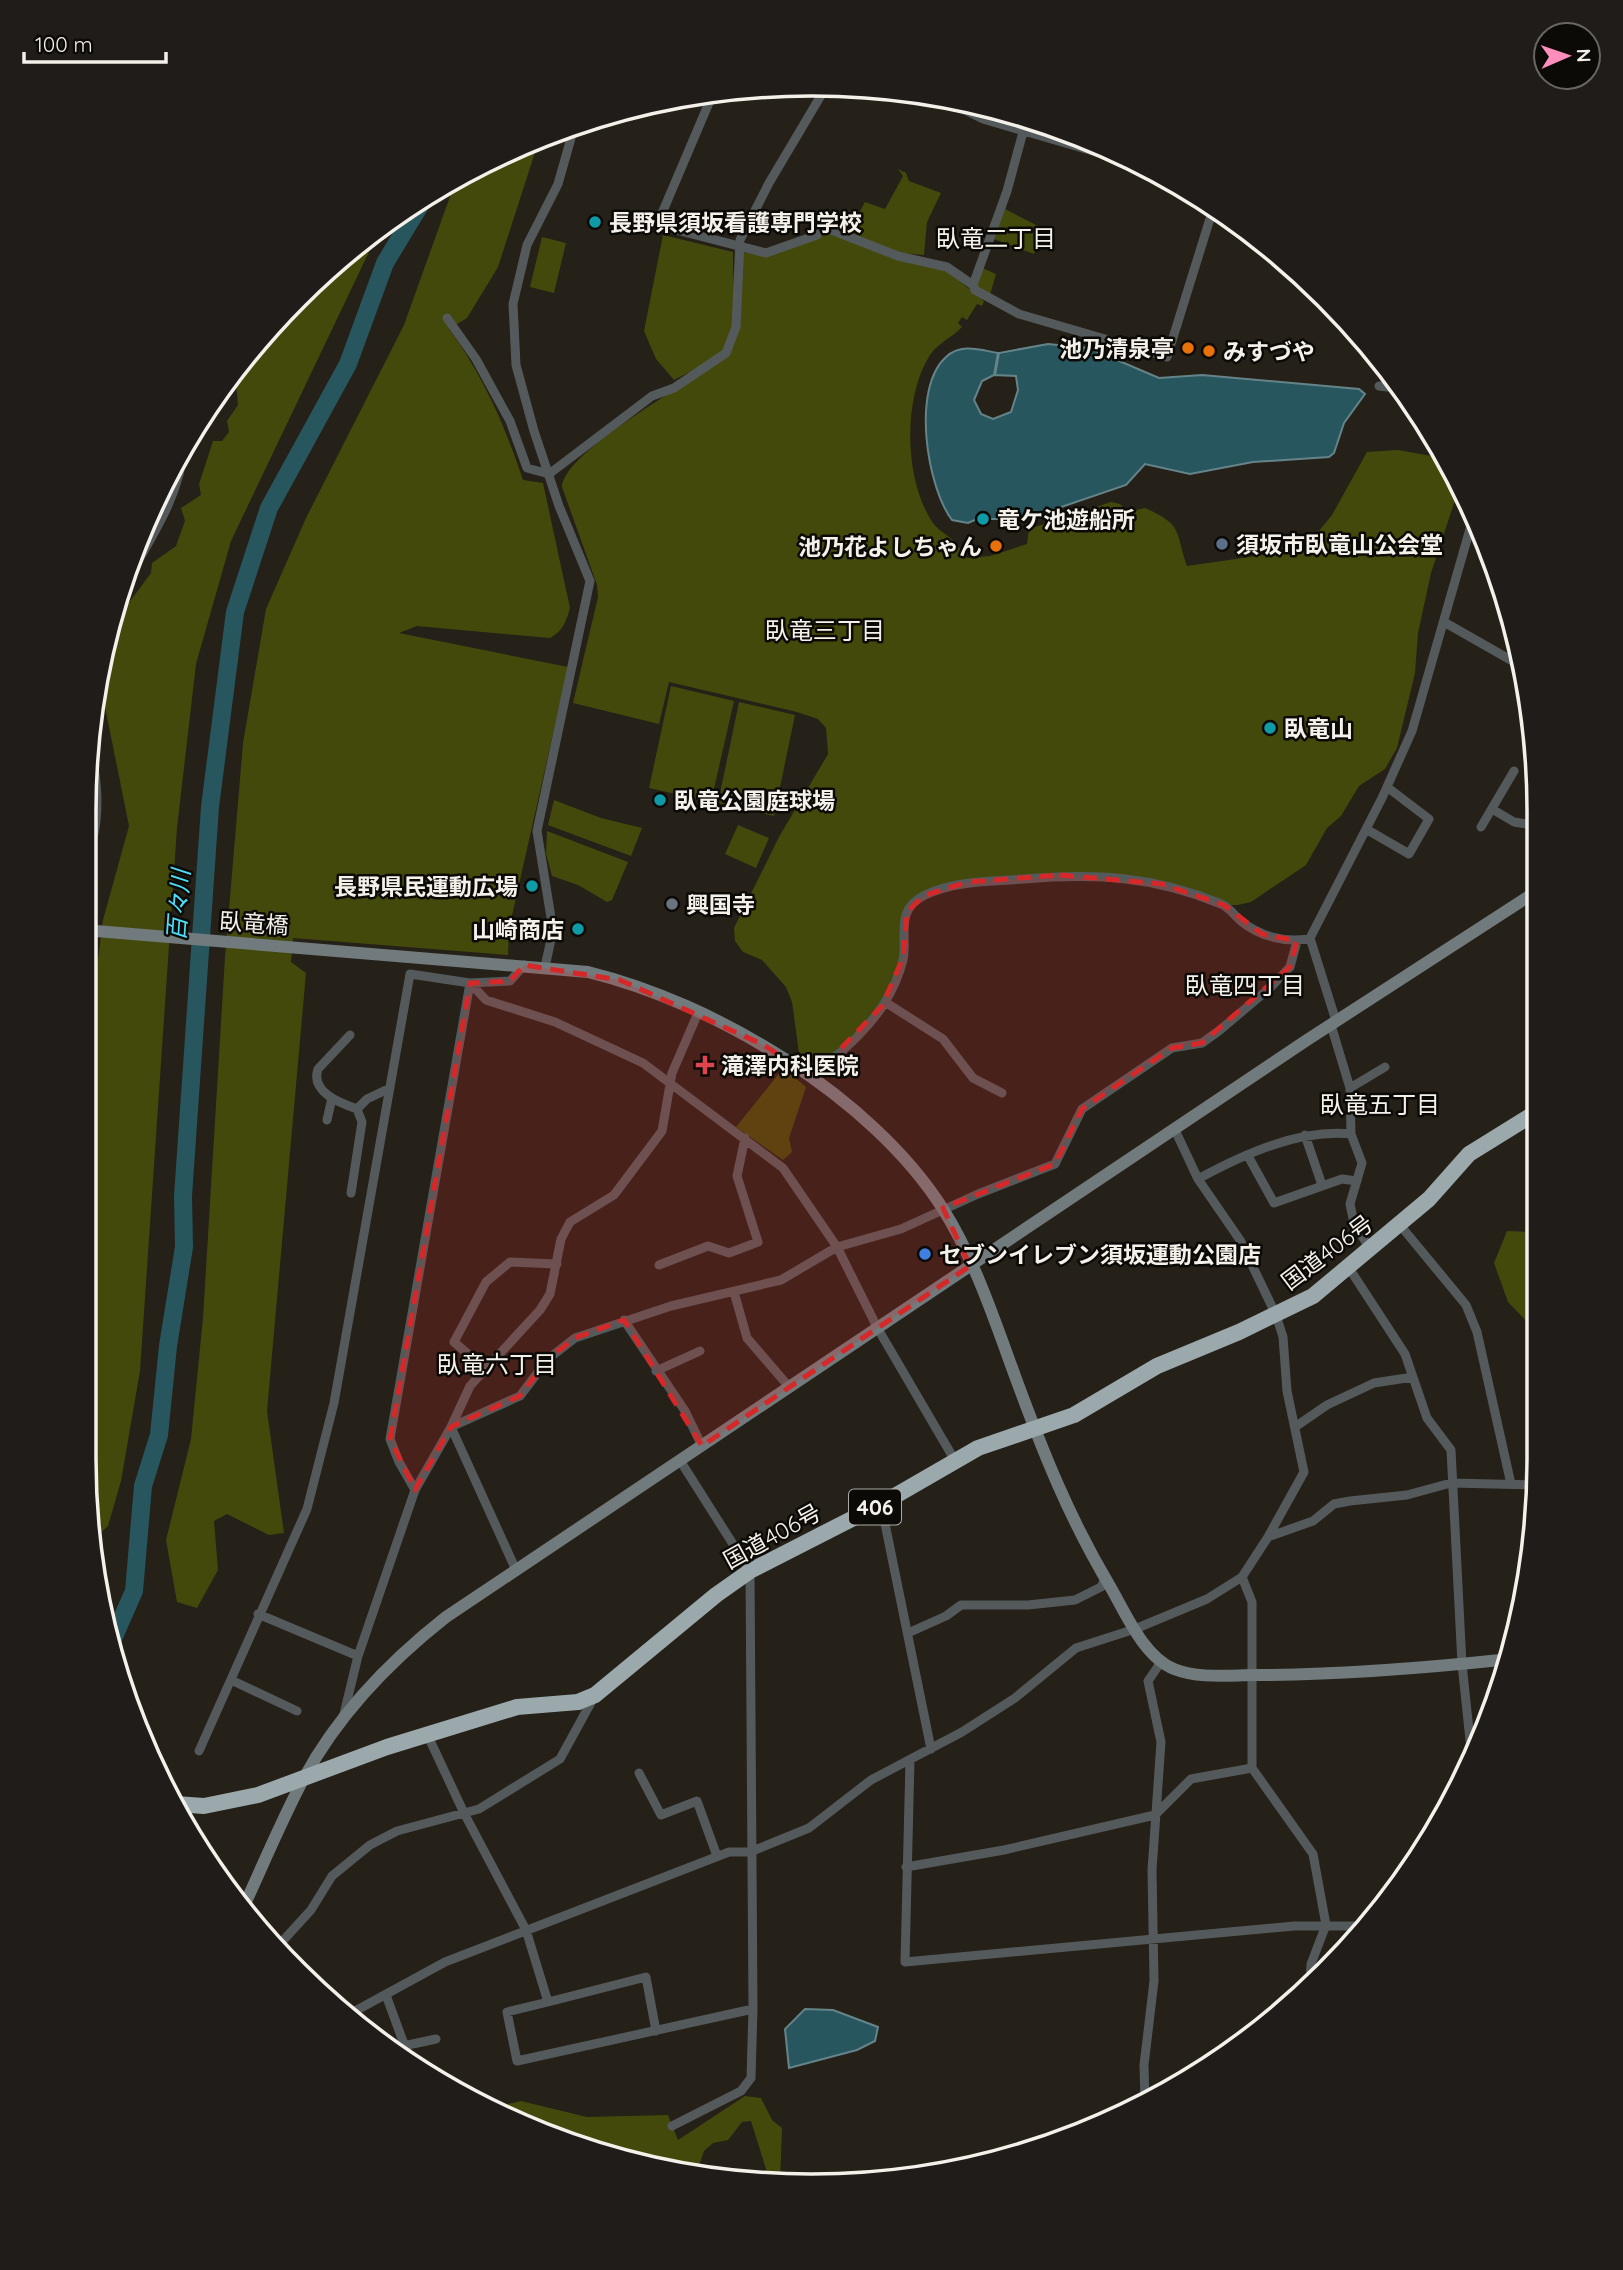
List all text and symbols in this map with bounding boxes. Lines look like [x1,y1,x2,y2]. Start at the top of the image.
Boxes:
scale bar [24,21,166,65]
north arrow [1532,21,1602,91]
text: 100 m [35,31,93,57]
text: N [1572,48,1596,63]
place label: 長野県須坂看護専門学校 [609,208,862,237]
marker: 長野県須坂看護専門学校 [587,214,603,230]
district label: 臥竜二丁目 [936,223,1056,253]
place label: 池乃清泉亭 [1059,334,1174,363]
place label: みすづや [1223,337,1315,366]
marker: 池乃清泉亭 [1180,340,1196,356]
marker: みすづや [1201,343,1217,359]
place label: 竜ケ池遊船所 [997,505,1135,534]
marker: 竜ケ池遊船所 [975,511,991,527]
place label: 須坂市臥竜山公会堂 [1236,530,1443,559]
place label: 池乃花よしちゃん [798,532,982,561]
marker: 須坂市臥竜山公会堂 [1214,536,1230,552]
marker: 池乃花よしちゃん [988,538,1004,554]
district label: 臥竜三丁目 [765,615,885,645]
place label: 臥竜山 [1284,714,1353,743]
marker: 臥竜山 [1262,720,1278,736]
place label: 臥竜公園庭球場 [674,786,835,815]
marker: 臥竜公園庭球場 [652,792,668,808]
water label: 百々川 [161,865,196,942]
place label: 長野県民運動広場 [334,872,518,901]
marker: 長野県民運動広場 [524,878,540,894]
place label: 興国寺 [686,890,755,919]
marker: 興国寺 [664,896,680,912]
street label: 臥竜橋 [219,906,289,940]
place label: 山崎商店 [472,915,564,944]
marker: 山崎商店 [570,921,586,937]
district label: 臥竜四丁目 [1185,970,1305,1000]
place label: 滝澤内科医院 [721,1051,859,1080]
marker: 滝澤内科医院 [695,1055,715,1075]
district label: 臥竜五丁目 [1320,1089,1440,1119]
street label: 国道406号 [1275,1208,1379,1296]
place label: セブンイレブン須坂運動公園店 [939,1240,1261,1269]
marker: セブンイレブン須坂運動公園店 [917,1246,933,1262]
district label: 臥竜六丁目 [437,1349,557,1379]
road number: 406 [849,1490,901,1524]
street label: 国道406号 [718,1497,826,1575]

